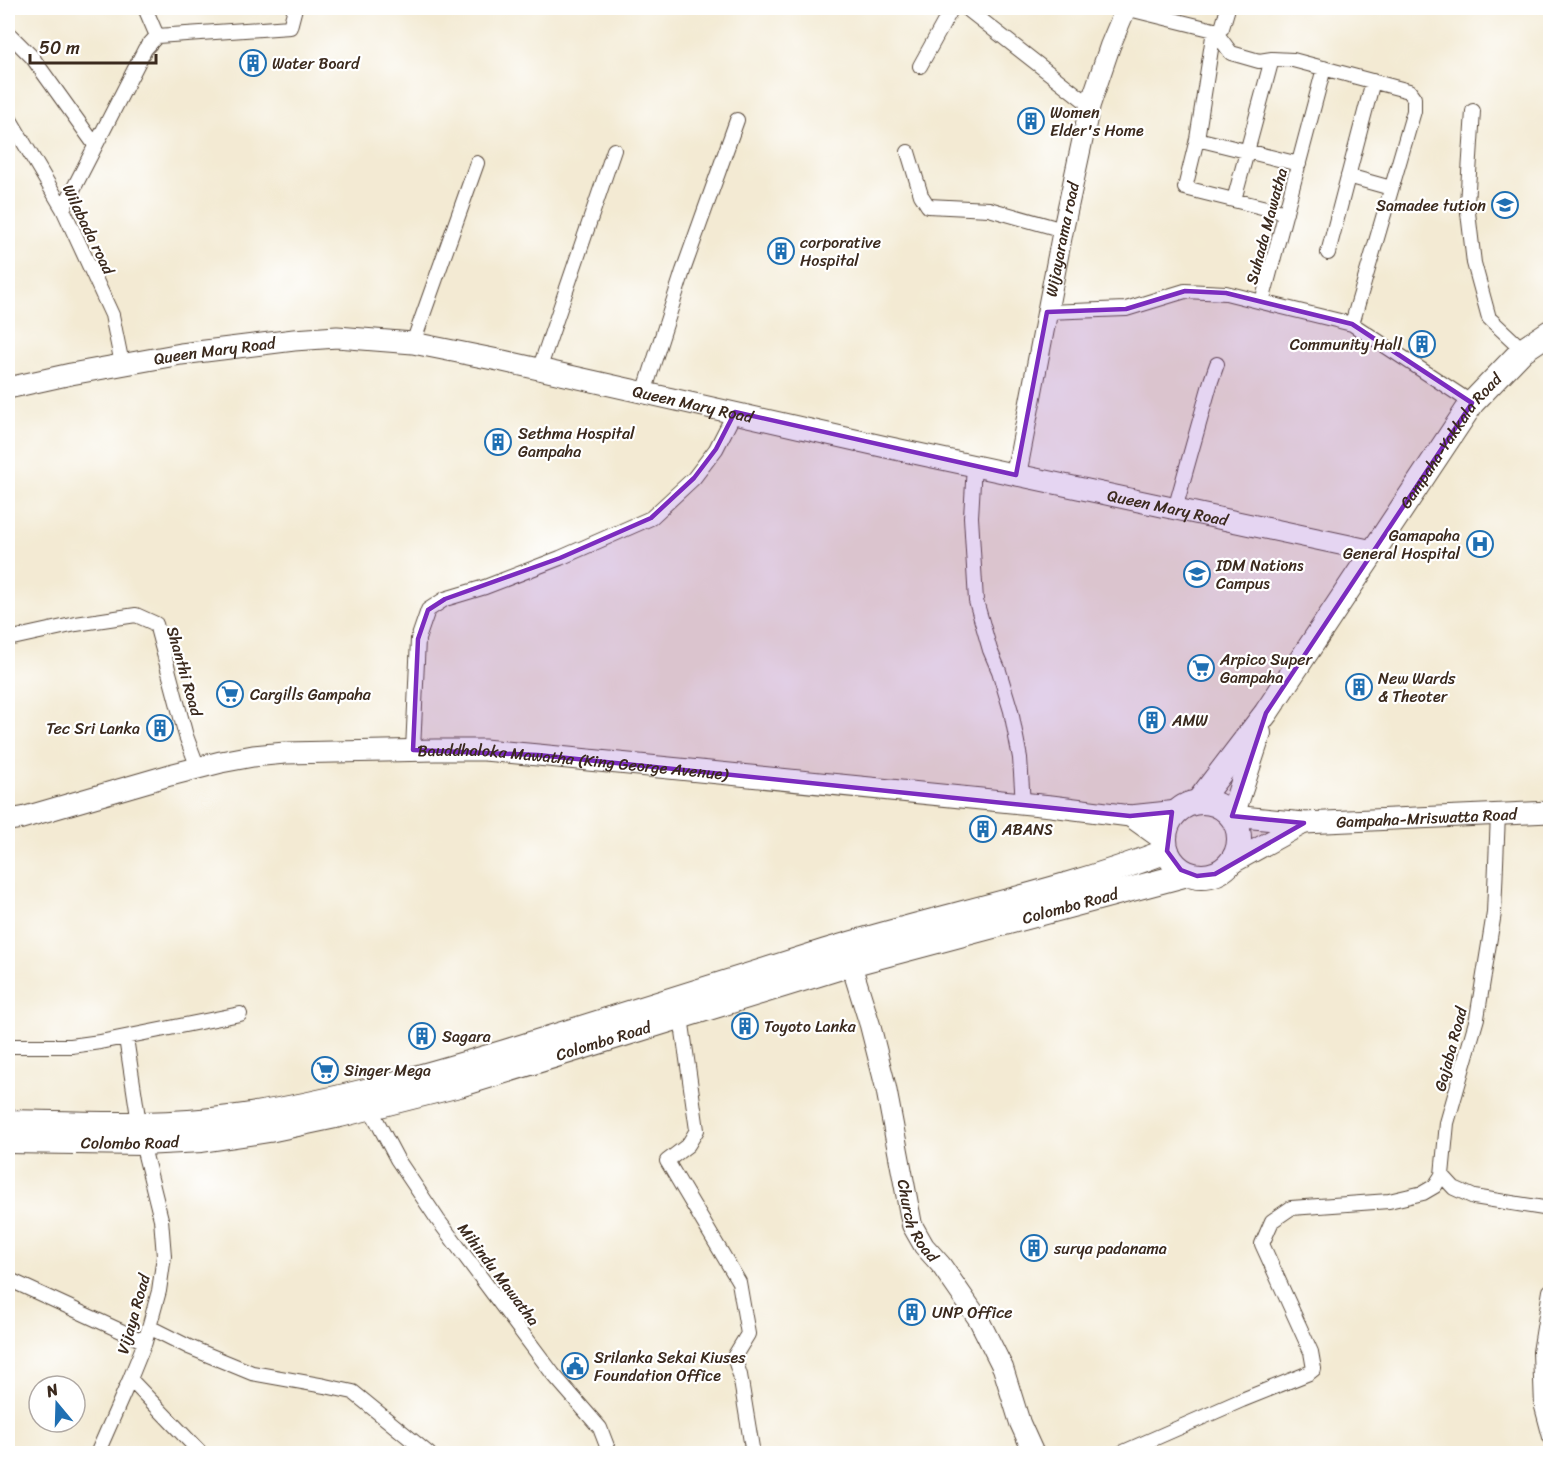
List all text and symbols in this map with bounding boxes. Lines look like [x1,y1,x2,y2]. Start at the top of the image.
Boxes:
scale bar [30,27,156,65]
text: 50 m [39,32,80,64]
building icon: Water Board [238,48,268,78]
place label: Water Board [272,49,361,78]
place label: Women Elder's Home [1050,98,1144,145]
building icon: Women Elder's Home [1016,106,1046,136]
street label: Suhada Mawatha [1237,165,1296,287]
street label: Wijayarama road [1036,178,1088,299]
street label: Wilabada road [54,179,124,281]
school or university icon: Samadee tution [1490,190,1520,220]
place label: Samadee tution [1376,191,1486,220]
place label: corporative Hospital [800,228,881,275]
building icon: corporative Hospital [766,236,796,266]
street label: Queen Mary Road [151,328,279,374]
building icon: Community Hall [1407,329,1437,359]
place label: Community Hall [1290,330,1402,359]
street label: Gampaha-Yakkala Road [1392,365,1510,515]
street label: Queen Mary Road [630,377,757,432]
place label: Sethma Hospital Gampaha [518,419,635,466]
building icon: Sethma Hospital Gampaha [483,427,513,457]
street label: Queen Mary Road [1105,481,1232,535]
place label: Gamapaha General Hospital [1343,521,1460,568]
hospital icon: Gamapaha General Hospital [1465,529,1495,559]
place label: IDM Nations Campus [1215,551,1304,598]
school or university icon: IDM Nations Campus [1182,559,1212,589]
street label: Shanthi Road [158,623,212,721]
place label: Arpico Super Gampaha [1219,645,1313,692]
supermarket icon: Arpico Super Gampaha [1186,653,1216,683]
place label: New Wards & Theoter [1378,664,1456,711]
building icon: New Wards & Theoter [1344,672,1374,702]
supermarket icon: Cargills Gampaha [215,679,245,709]
place label: Cargills Gampaha [250,680,372,709]
building icon: AMW [1137,705,1167,735]
place label: AMW [1171,706,1209,735]
building icon: Tec Sri Lanka [145,713,175,743]
place label: Tec Sri Lanka [46,714,140,743]
street label: Bauddhaloka Mawatha (King George Avenue) [417,736,731,789]
street label: Gampaha-Mriswatta Road [1336,799,1519,837]
building icon: ABANS [968,814,998,844]
place label: ABANS [1001,815,1053,844]
street label: Colombo Road [1019,879,1123,933]
street label: Gajaba Road [1425,1002,1476,1095]
building icon: Toyoto Lanka [730,1011,760,1041]
street label: Colombo Road [552,1012,656,1069]
place label: Toyoto Lanka [764,1012,857,1041]
building icon: Sagara [407,1021,437,1051]
place label: Sagara [442,1022,491,1051]
supermarket icon: Singer Mega [310,1055,340,1085]
place label: Singer Mega [344,1056,431,1085]
street label: Colombo Road [81,1127,181,1158]
street label: Church Road [889,1177,947,1270]
street label: Mihindu Mawatha [450,1216,547,1332]
building icon: surya padanama [1019,1233,1049,1263]
place label: surya padanama [1053,1234,1167,1263]
street label: Vijaya Road [108,1269,159,1358]
building icon: UNP Office [897,1297,927,1327]
place label: UNP Office [932,1298,1012,1327]
place label: Srilanka Sekai Kiuses Foundation Office [594,1343,746,1390]
public building icon: Srilanka Sekai Kiuses Foundation Office [560,1351,590,1381]
north arrow [27,1374,87,1434]
text: N [41,1374,63,1406]

